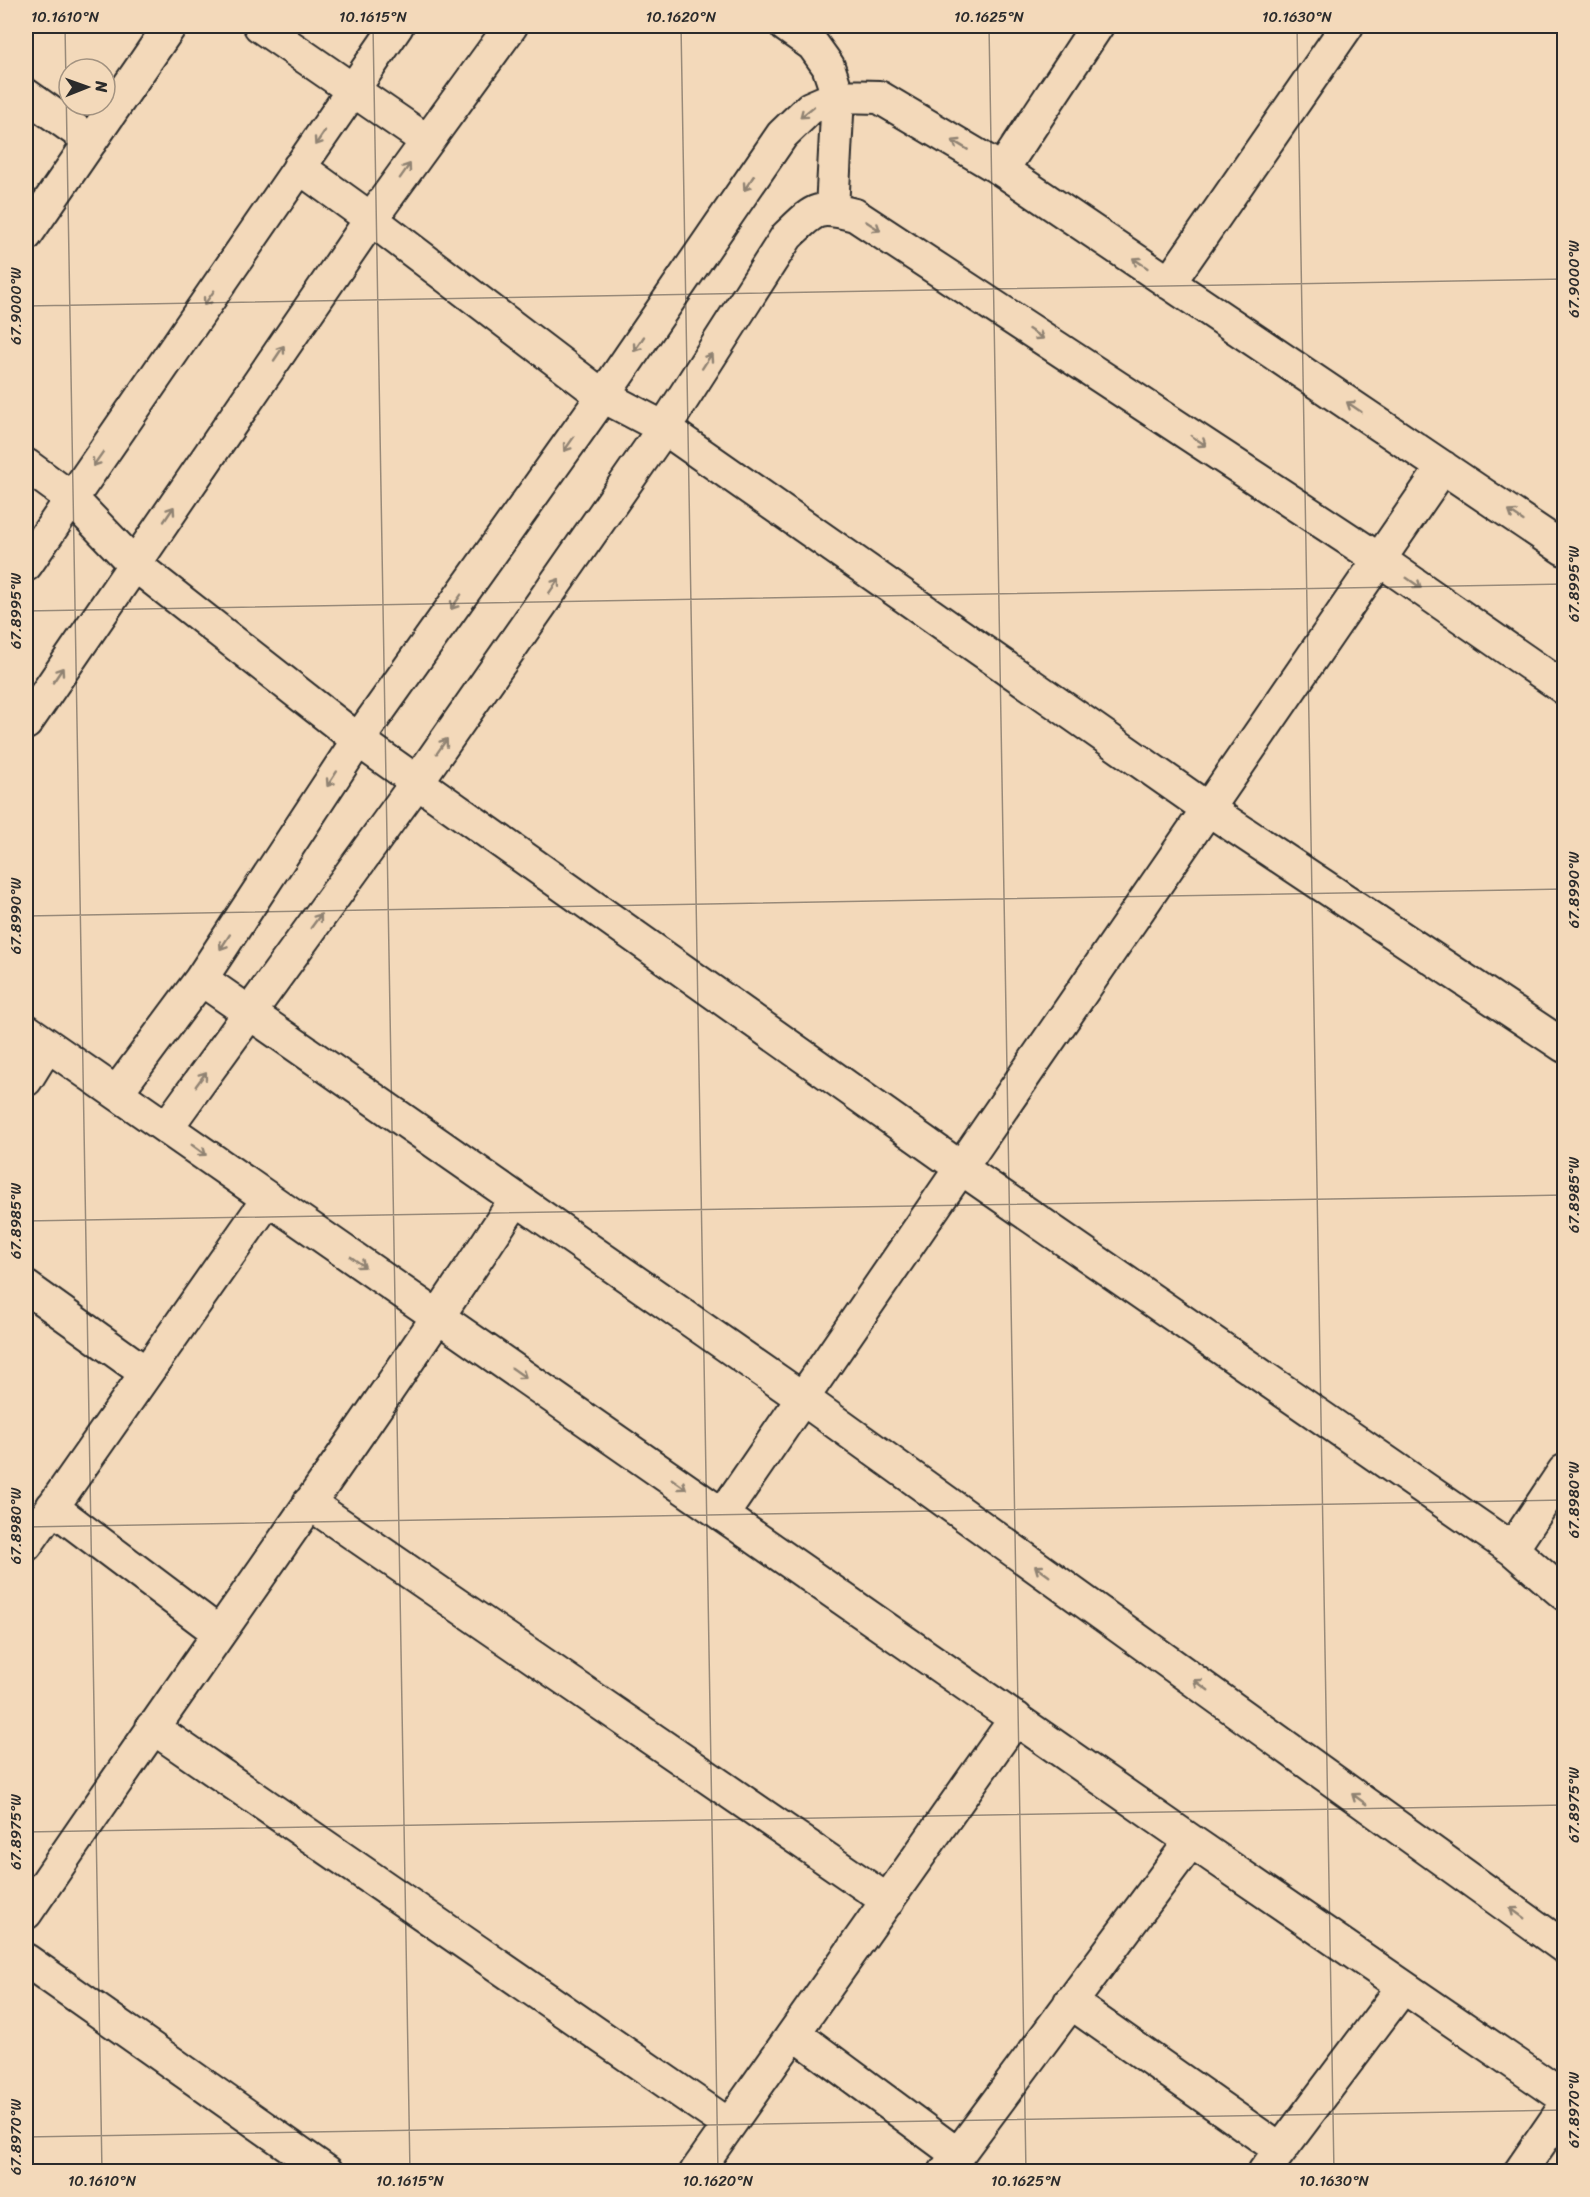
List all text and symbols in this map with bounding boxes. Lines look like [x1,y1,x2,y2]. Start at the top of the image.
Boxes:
text: 10.1610°N [31,4,100,30]
text: 10.1615°N [339,4,408,30]
text: 10.1620°N [646,4,717,30]
text: 10.1625°N [954,4,1025,30]
text: 10.1630°N [1262,4,1333,30]
north arrow [57,57,117,117]
text: N [87,80,116,93]
one-way arrow [799,106,815,119]
one-way arrow [314,129,326,146]
one-way arrow [952,139,969,151]
one-way arrow [399,163,411,180]
one-way arrow [743,175,755,191]
one-way arrow [864,221,881,233]
text: 67.9000°W [1561,240,1587,318]
one-way arrow [1133,257,1149,269]
text: 67.9000°W [3,267,29,345]
one-way arrow [203,290,215,306]
one-way arrow [1027,328,1044,340]
one-way arrow [633,336,645,352]
one-way arrow [273,345,285,362]
one-way arrow [701,353,713,370]
one-way arrow [1346,401,1363,414]
one-way arrow [563,435,576,451]
one-way arrow [1190,435,1207,447]
one-way arrow [92,450,104,466]
one-way arrow [162,505,175,522]
one-way arrow [1508,510,1525,522]
text: 67.8995°W [1561,545,1587,622]
text: 67.8995°W [3,572,29,649]
one-way arrow [1405,578,1422,590]
one-way arrow [548,579,560,595]
one-way arrow [450,594,462,610]
one-way arrow [52,666,65,683]
one-way arrow [436,739,448,755]
one-way arrow [326,770,338,787]
text: 67.8990°W [1561,851,1587,928]
text: 67.8990°W [3,877,29,954]
one-way arrow [309,914,322,930]
one-way arrow [219,933,231,950]
one-way arrow [195,1072,207,1088]
one-way arrow [191,1144,207,1156]
text: 67.8985°W [1561,1157,1587,1233]
text: 67.8985°W [3,1183,29,1259]
one-way arrow [350,1256,366,1268]
one-way arrow [510,1367,526,1379]
text: 67.8980°W [1561,1461,1587,1538]
one-way arrow [671,1478,687,1490]
text: 67.8980°W [3,1487,29,1564]
one-way arrow [1035,1565,1051,1578]
one-way arrow [1193,1679,1209,1691]
text: 67.8975°W [1561,1767,1587,1843]
one-way arrow [1351,1793,1367,1805]
text: 67.8975°W [3,1794,29,1870]
one-way arrow [1510,1907,1526,1919]
text: 67.8970°W [1561,2072,1587,2148]
text: 67.8970°W [3,2099,29,2175]
text: 10.1610°N [68,2168,137,2194]
text: 10.1615°N [376,2168,445,2194]
text: 10.1620°N [683,2168,754,2194]
text: 10.1625°N [991,2168,1062,2194]
text: 10.1630°N [1299,2168,1370,2194]

